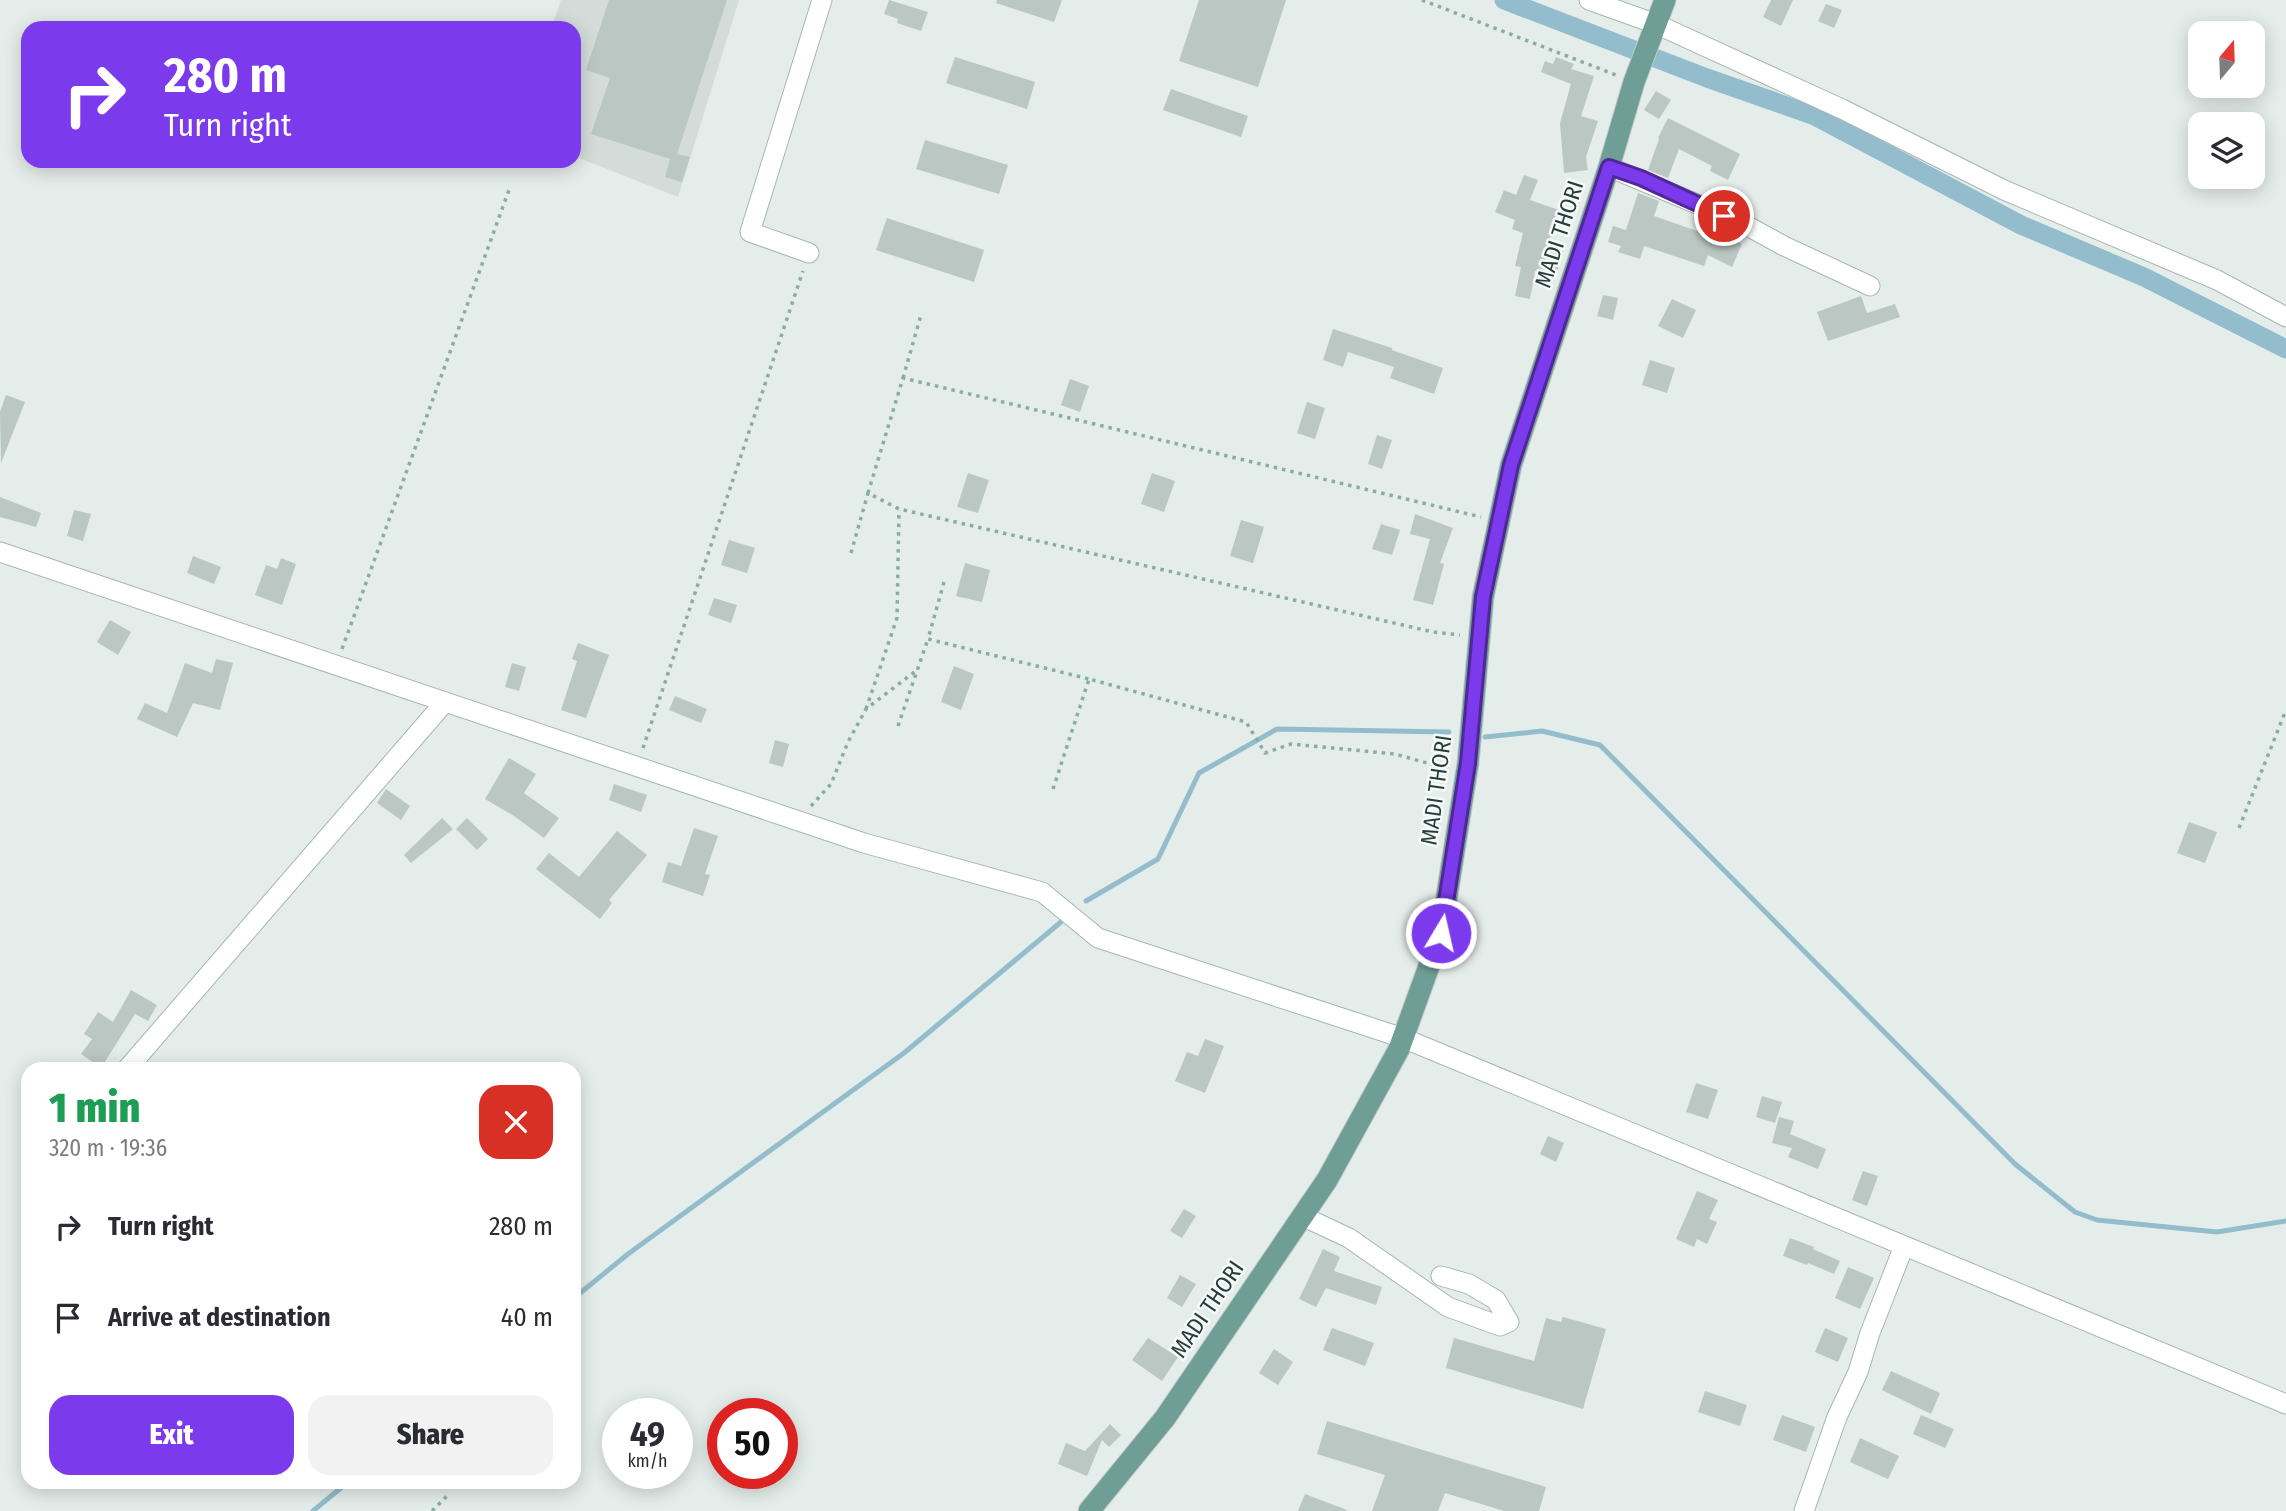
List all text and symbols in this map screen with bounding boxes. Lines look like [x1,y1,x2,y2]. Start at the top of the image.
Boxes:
north arrow [2188,21,2264,98]
map controls [2188,21,2265,189]
text: 280 m [164,46,287,105]
icon: right [49,49,140,140]
text: Turn right [164,106,291,144]
button: layers [2188,112,2265,189]
street label: MADI THORI [1529,177,1589,291]
pin [1694,186,1754,246]
icon: arrive [1705,197,1743,235]
street label: MADI THORI [1414,733,1458,847]
position arrow [1404,896,1478,970]
text: 1 min [49,1083,140,1133]
button: close [479,1085,553,1159]
text: 320 m · 19:36 [49,1134,167,1162]
icon: right [49,1208,87,1246]
text: Turn right [108,1211,214,1242]
text: 280 m [489,1211,553,1242]
street label: MADI THORI [1164,1255,1250,1363]
icon: arrive [49,1299,87,1337]
text: Arrive at destination [108,1302,331,1333]
text: 40 m [501,1302,553,1333]
button: Exit [49,1395,294,1475]
button: Share [308,1395,553,1475]
speed limit sign: 50 [707,1398,798,1489]
text: 49 [630,1413,665,1455]
text: km/h [627,1450,668,1472]

